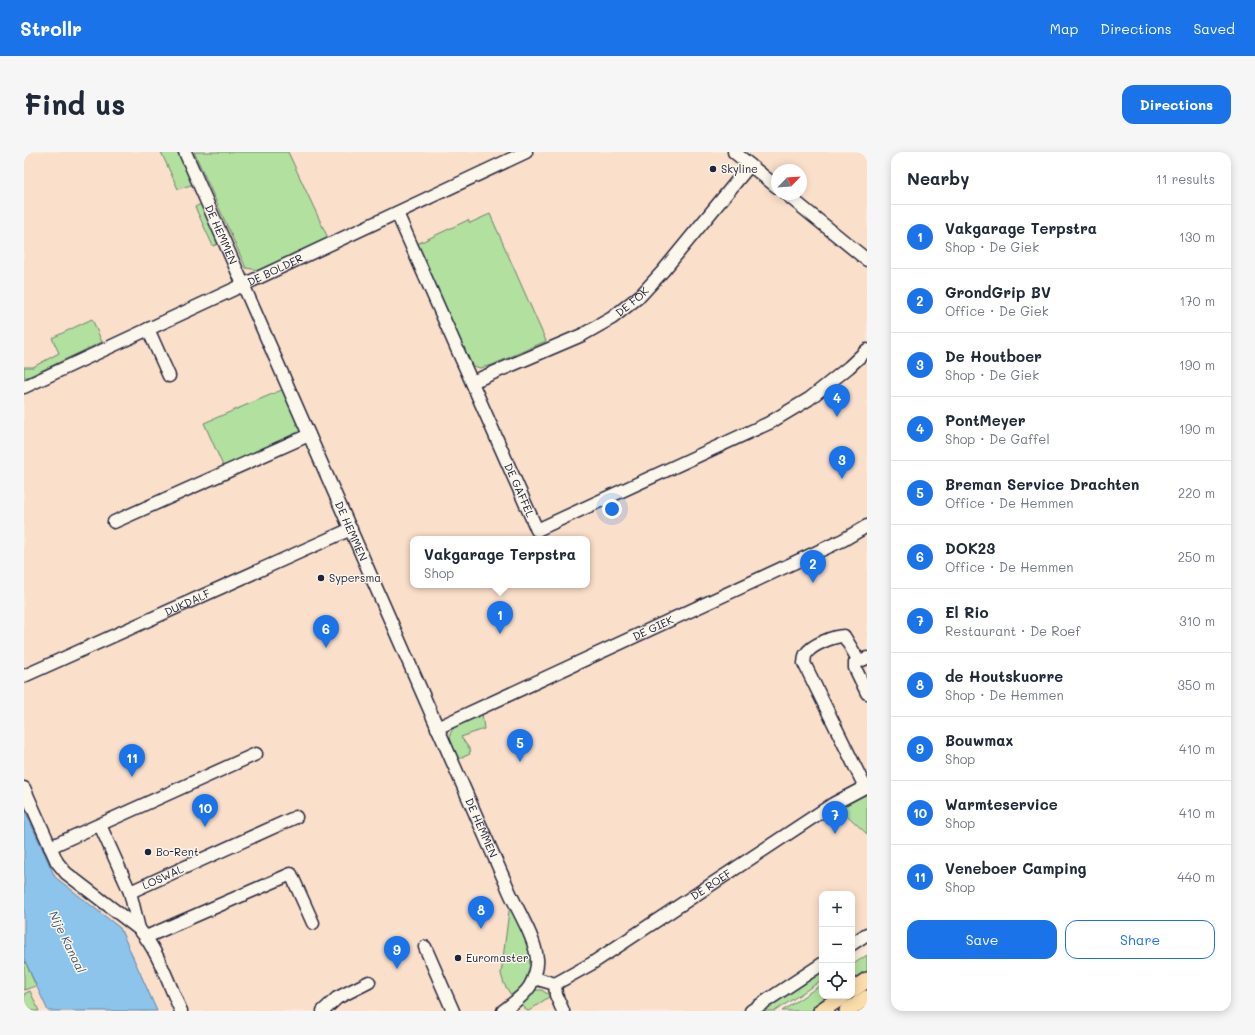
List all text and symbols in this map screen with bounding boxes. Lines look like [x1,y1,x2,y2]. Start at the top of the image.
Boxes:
text: Strollr [20,16,82,41]
text: Map [1050,19,1078,38]
text: Directions [1100,19,1171,38]
text: Saved [1193,19,1235,38]
button: Directions [1122,85,1231,124]
text: Find us [24,86,125,122]
place label: Skyline [721,161,758,176]
marker: Skyline [708,164,718,174]
north arrow [771,164,807,200]
text: Nearby [907,167,969,189]
text: 11 results [1156,170,1215,187]
street label: DE HEMMEN [202,202,241,266]
text: Vakgarage Terpstra [945,218,1097,238]
text: 1 [917,228,923,245]
text: 130 m [1179,228,1215,245]
text: Shop · De Giek [945,238,1039,255]
street label: DE BOLDER [245,250,305,289]
text: GrondGrip BV [945,282,1051,302]
street label: DE FOK [612,283,652,319]
text: 2 [916,292,924,309]
text: 170 m [1179,292,1215,309]
text: Office · De Giek [945,302,1049,319]
text: De Houtboer [945,346,1042,366]
text: 3 [916,356,924,373]
text: 190 m [1179,356,1215,373]
text: Shop · De Giek [945,366,1039,383]
pin: 4 [824,384,850,417]
text: PontMeyer [945,410,1026,430]
text: 4 [916,420,924,437]
text: 190 m [1179,420,1215,437]
text: Shop · De Gaffel [945,430,1050,447]
pin: 3 [829,446,855,479]
street label: DE GAFFEL [501,461,538,520]
text: Breman Service Drachten [945,474,1139,494]
text: 5 [916,484,924,501]
text: 220 m [1178,484,1215,501]
text: Office · De Hemmen [945,494,1074,511]
street label: DE HEMMEN [332,499,371,563]
your location [602,499,622,519]
popup [410,536,590,588]
text: DOK23 [945,538,995,558]
text: Vakgarage Terpstra [424,544,576,564]
text: 6 [916,548,924,565]
text: 250 m [1178,548,1215,565]
pin: 2 [800,550,826,583]
text: Office · De Hemmen [945,558,1074,575]
text: Shop [424,564,454,581]
place label: Sypersma [329,570,381,585]
marker: Sypersma [316,573,326,583]
street label: DUKDALF [162,585,212,619]
pin: 1 [487,601,513,634]
text: El Rio [945,602,989,622]
street label: DE GIEK [630,611,676,643]
text: 7 [916,612,924,629]
text: 310 m [1179,612,1215,629]
pin: 6 [313,615,339,648]
text: Restaurant · De Roef [945,622,1080,639]
text: de Houtskuorre [945,666,1063,686]
text: 8 [916,676,924,693]
text: 350 m [1177,676,1215,693]
text: Shop · De Hemmen [945,686,1064,703]
pin: 5 [507,729,533,762]
text: Bouwmax [945,730,1013,750]
text: 9 [916,740,924,757]
text: 410 m [1179,740,1215,757]
pin: 11 [119,744,145,777]
text: Shop [945,750,975,767]
pin: 10 [192,794,218,827]
text: Warmteservice [945,794,1058,814]
street label: DE HEMMEN [462,796,502,860]
pin: 7 [822,801,848,834]
text: 10 [913,804,927,821]
text: 410 m [1179,804,1215,821]
text: Shop [945,814,975,831]
place label: Bo-Rent [156,844,199,859]
marker: Bo-Rent [143,847,153,857]
text: Veneboer Camping [945,858,1087,878]
street label: LOSWAL [139,861,186,893]
street label: DE ROEF [688,865,734,903]
text: 11 [914,868,926,885]
text: 440 m [1177,868,1215,885]
text: Shop [945,878,975,895]
map controls [819,891,855,999]
button: + [819,891,855,927]
pin: 8 [468,896,494,929]
water label: Nije Kanaal [46,908,90,975]
button: Save [907,920,1057,959]
button: Share [1065,920,1215,959]
button: − [819,927,855,963]
pin: 9 [384,936,410,969]
place label: Euromaster [466,950,529,965]
marker: Euromaster [453,953,463,963]
button: locate [819,963,855,999]

